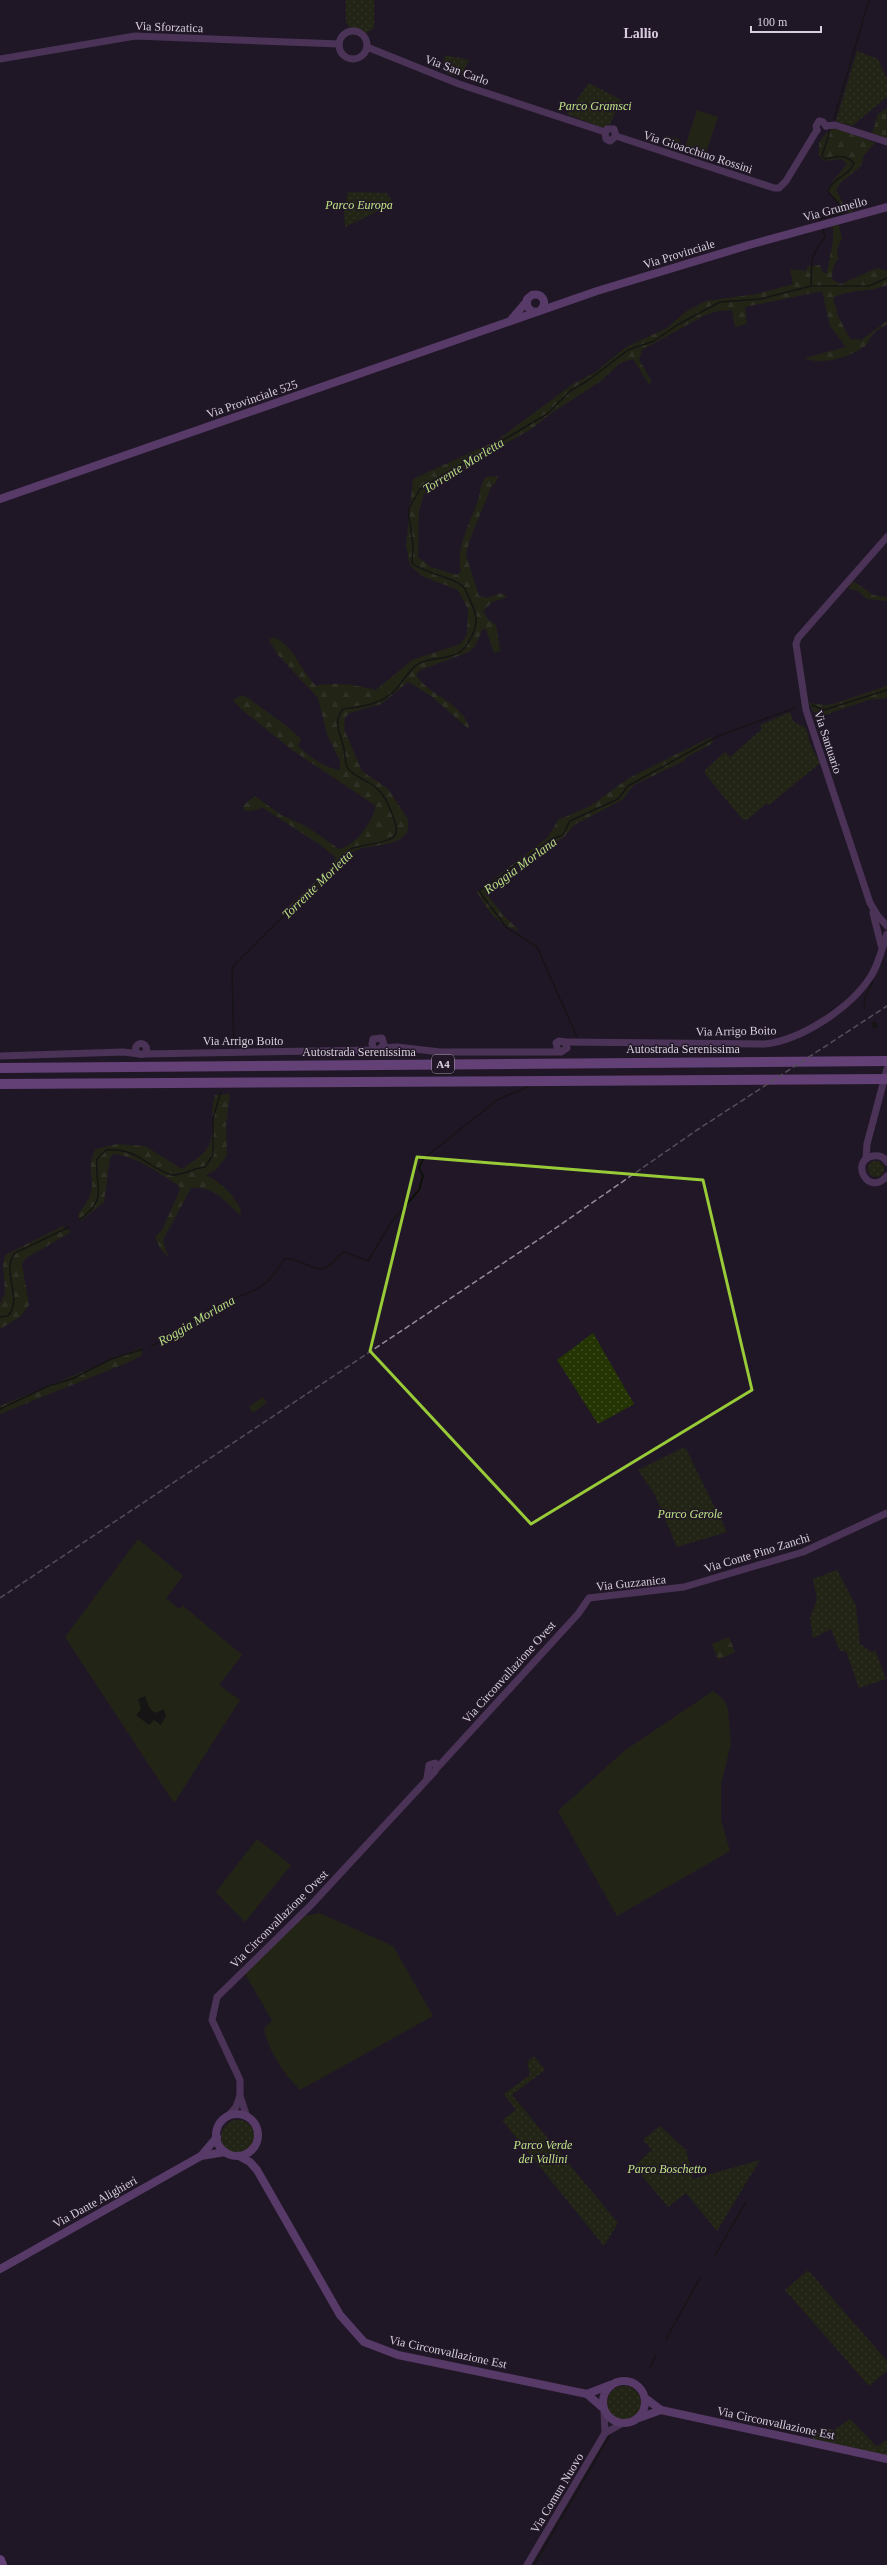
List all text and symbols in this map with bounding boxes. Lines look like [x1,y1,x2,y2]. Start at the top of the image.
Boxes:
scale bar [751,8,821,34]
text: 100 m [757,15,788,29]
street label: Via Sforzatica [135,19,204,35]
district label: Lallio [623,26,659,41]
street label: Via San Carlo [423,52,491,88]
park label: Parco Gramsci [557,99,632,113]
street label: Via Gioacchino Rossini [642,128,755,176]
street label: Via Grumello [802,194,868,224]
park label: Parco Europa [324,198,393,212]
street label: Via Provinciale [641,236,717,272]
street label: Via Provinciale 525 [205,377,299,421]
water label: Torrente Morletta [420,434,507,496]
street label: Via Santuario [811,709,845,775]
water label: Roggia Morlana [480,834,560,897]
water label: Torrente Morletta [279,846,356,922]
street label: Via Arrigo Boito [696,1023,776,1039]
street label: Via Arrigo Boito [203,1034,283,1048]
street label: Autostrada Serenissima [626,1042,740,1056]
street label: Autostrada Serenissima [302,1045,416,1059]
road number: A4 [432,1055,454,1073]
water label: Roggia Morlana [154,1292,238,1349]
park label: Parco Gerole [657,1507,723,1521]
street label: Via Conte Pino Zanchi [703,1530,812,1576]
street label: Via Guzzanica [595,1572,667,1594]
street label: Via Circonvallazione Ovest [459,1618,559,1726]
street label: Via Circonvallazione Ovest [227,1867,331,1971]
park label: Parco Verde dei Vallini [513,2138,573,2166]
park label: Parco Boschetto [626,2162,707,2176]
street label: Via Dante Alighieri [51,2173,140,2231]
street label: Via Circonvallazione Est [388,2333,509,2371]
street label: Via Circonvallazione Est [716,2404,837,2442]
street label: Via Comun Nuovo [528,2451,586,2535]

